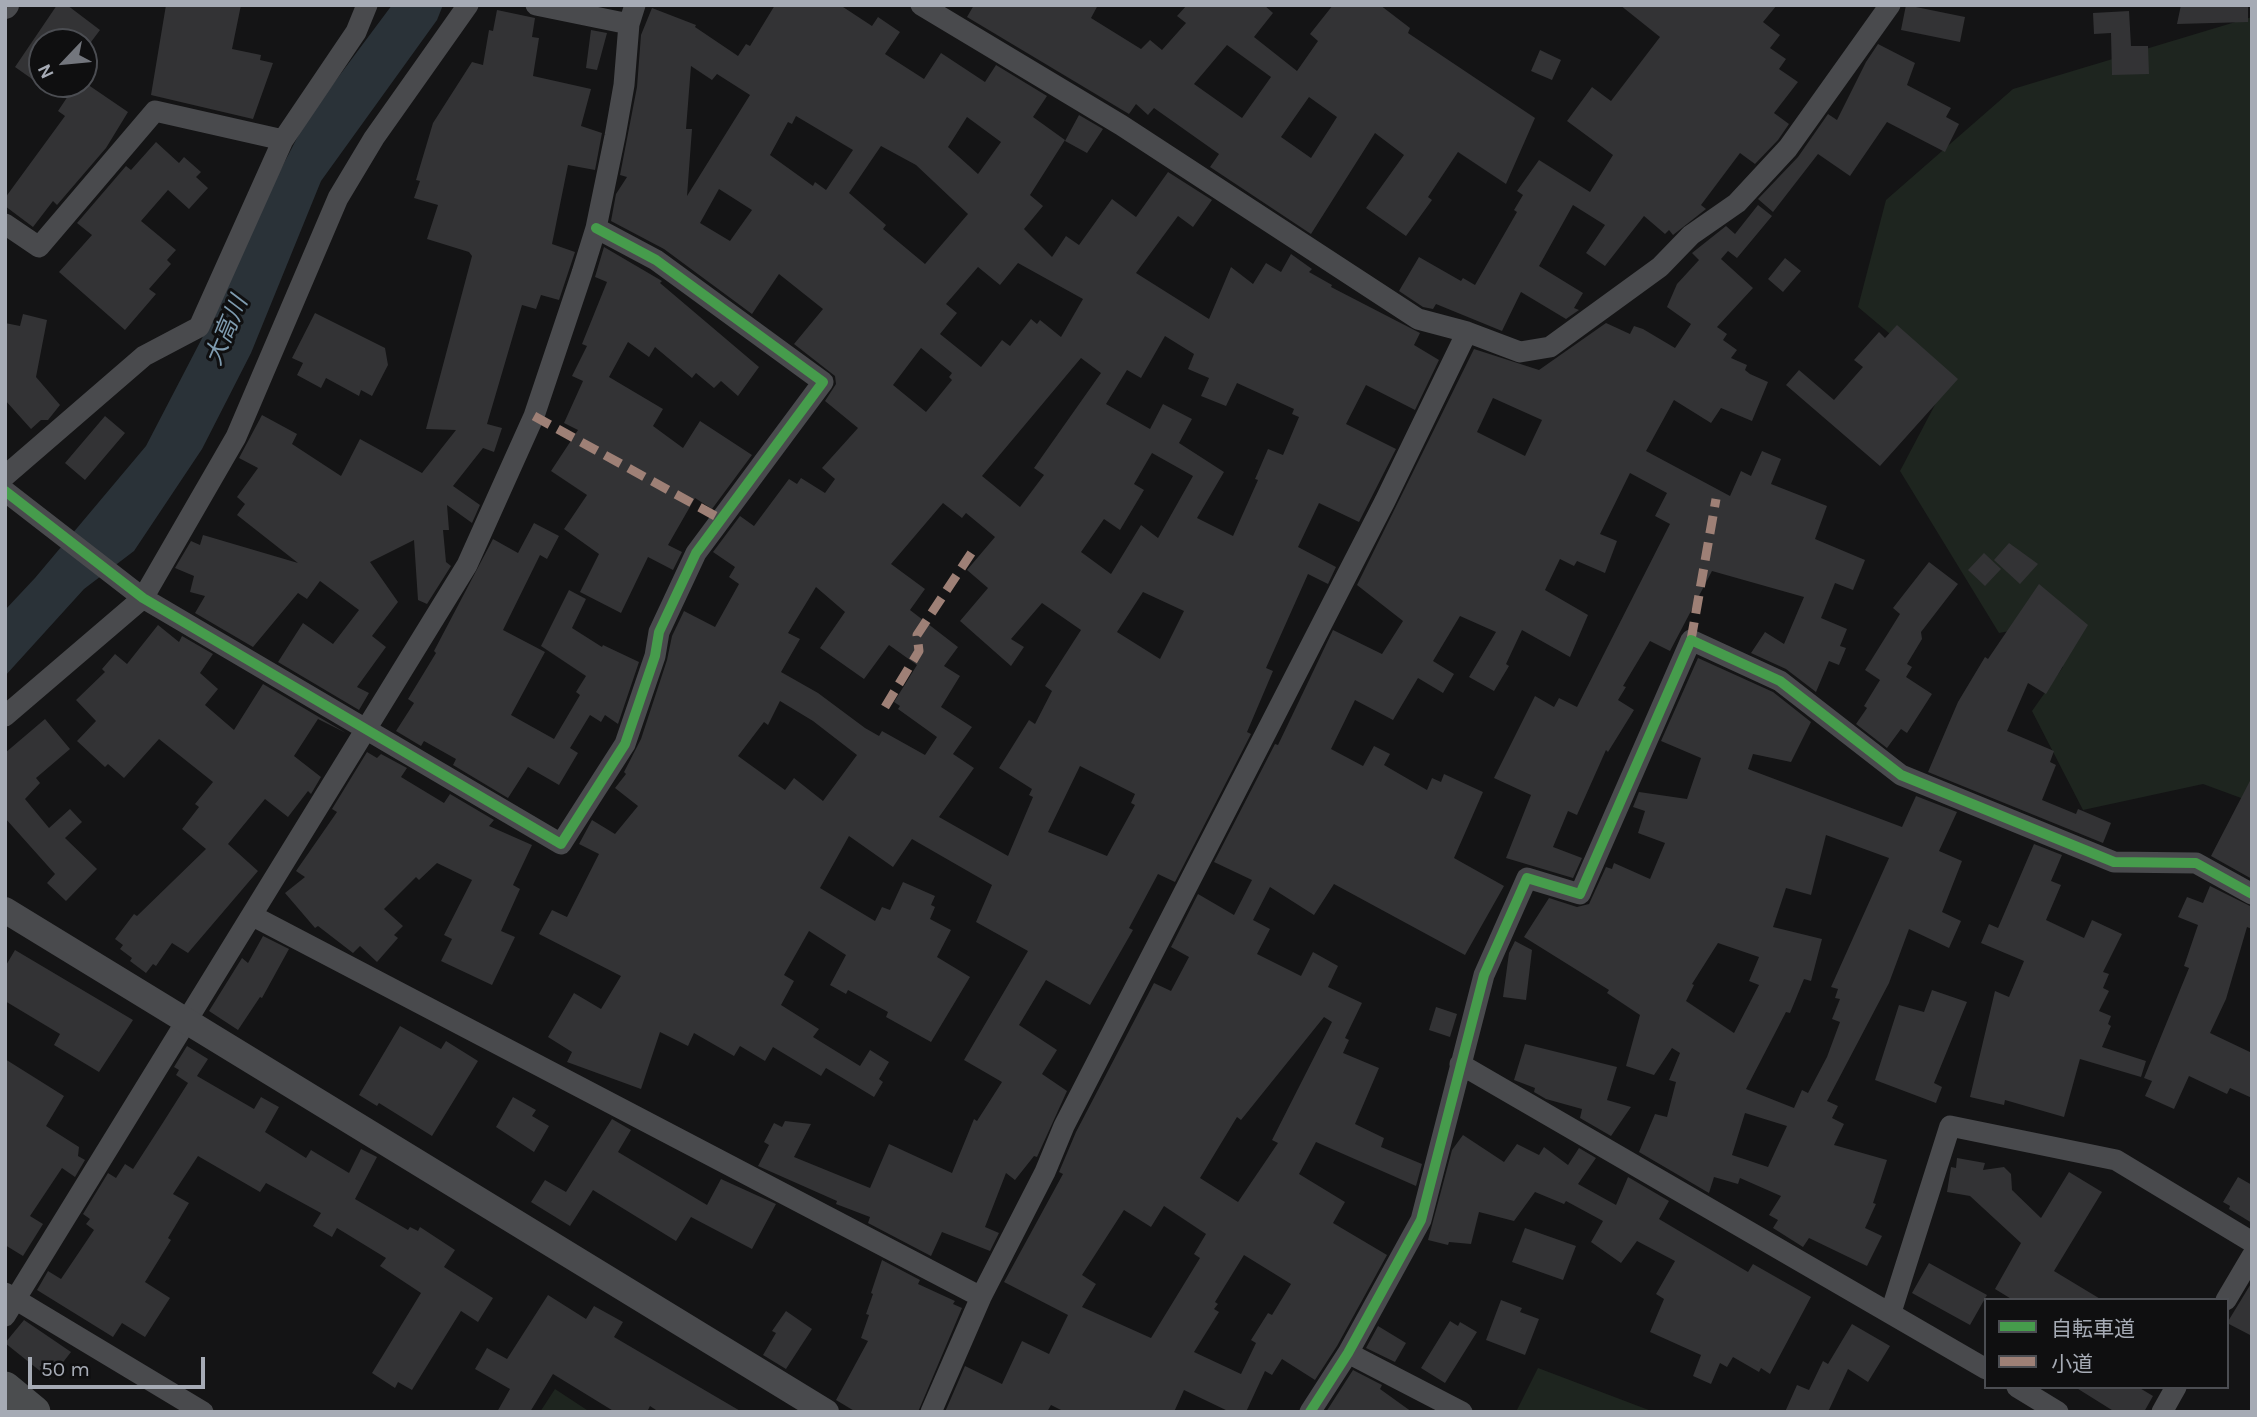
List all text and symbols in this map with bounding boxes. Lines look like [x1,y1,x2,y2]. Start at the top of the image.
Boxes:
north arrow [28,28,98,98]
text: N [33,60,59,82]
water label: 大高川 [200,292,254,370]
legend [1984,1298,2229,1389]
text: 自転車道 [2051,1317,2135,1341]
scale bar [32,1344,208,1388]
text: 小道 [2051,1352,2093,1376]
text: 50 m [41,1357,90,1381]

